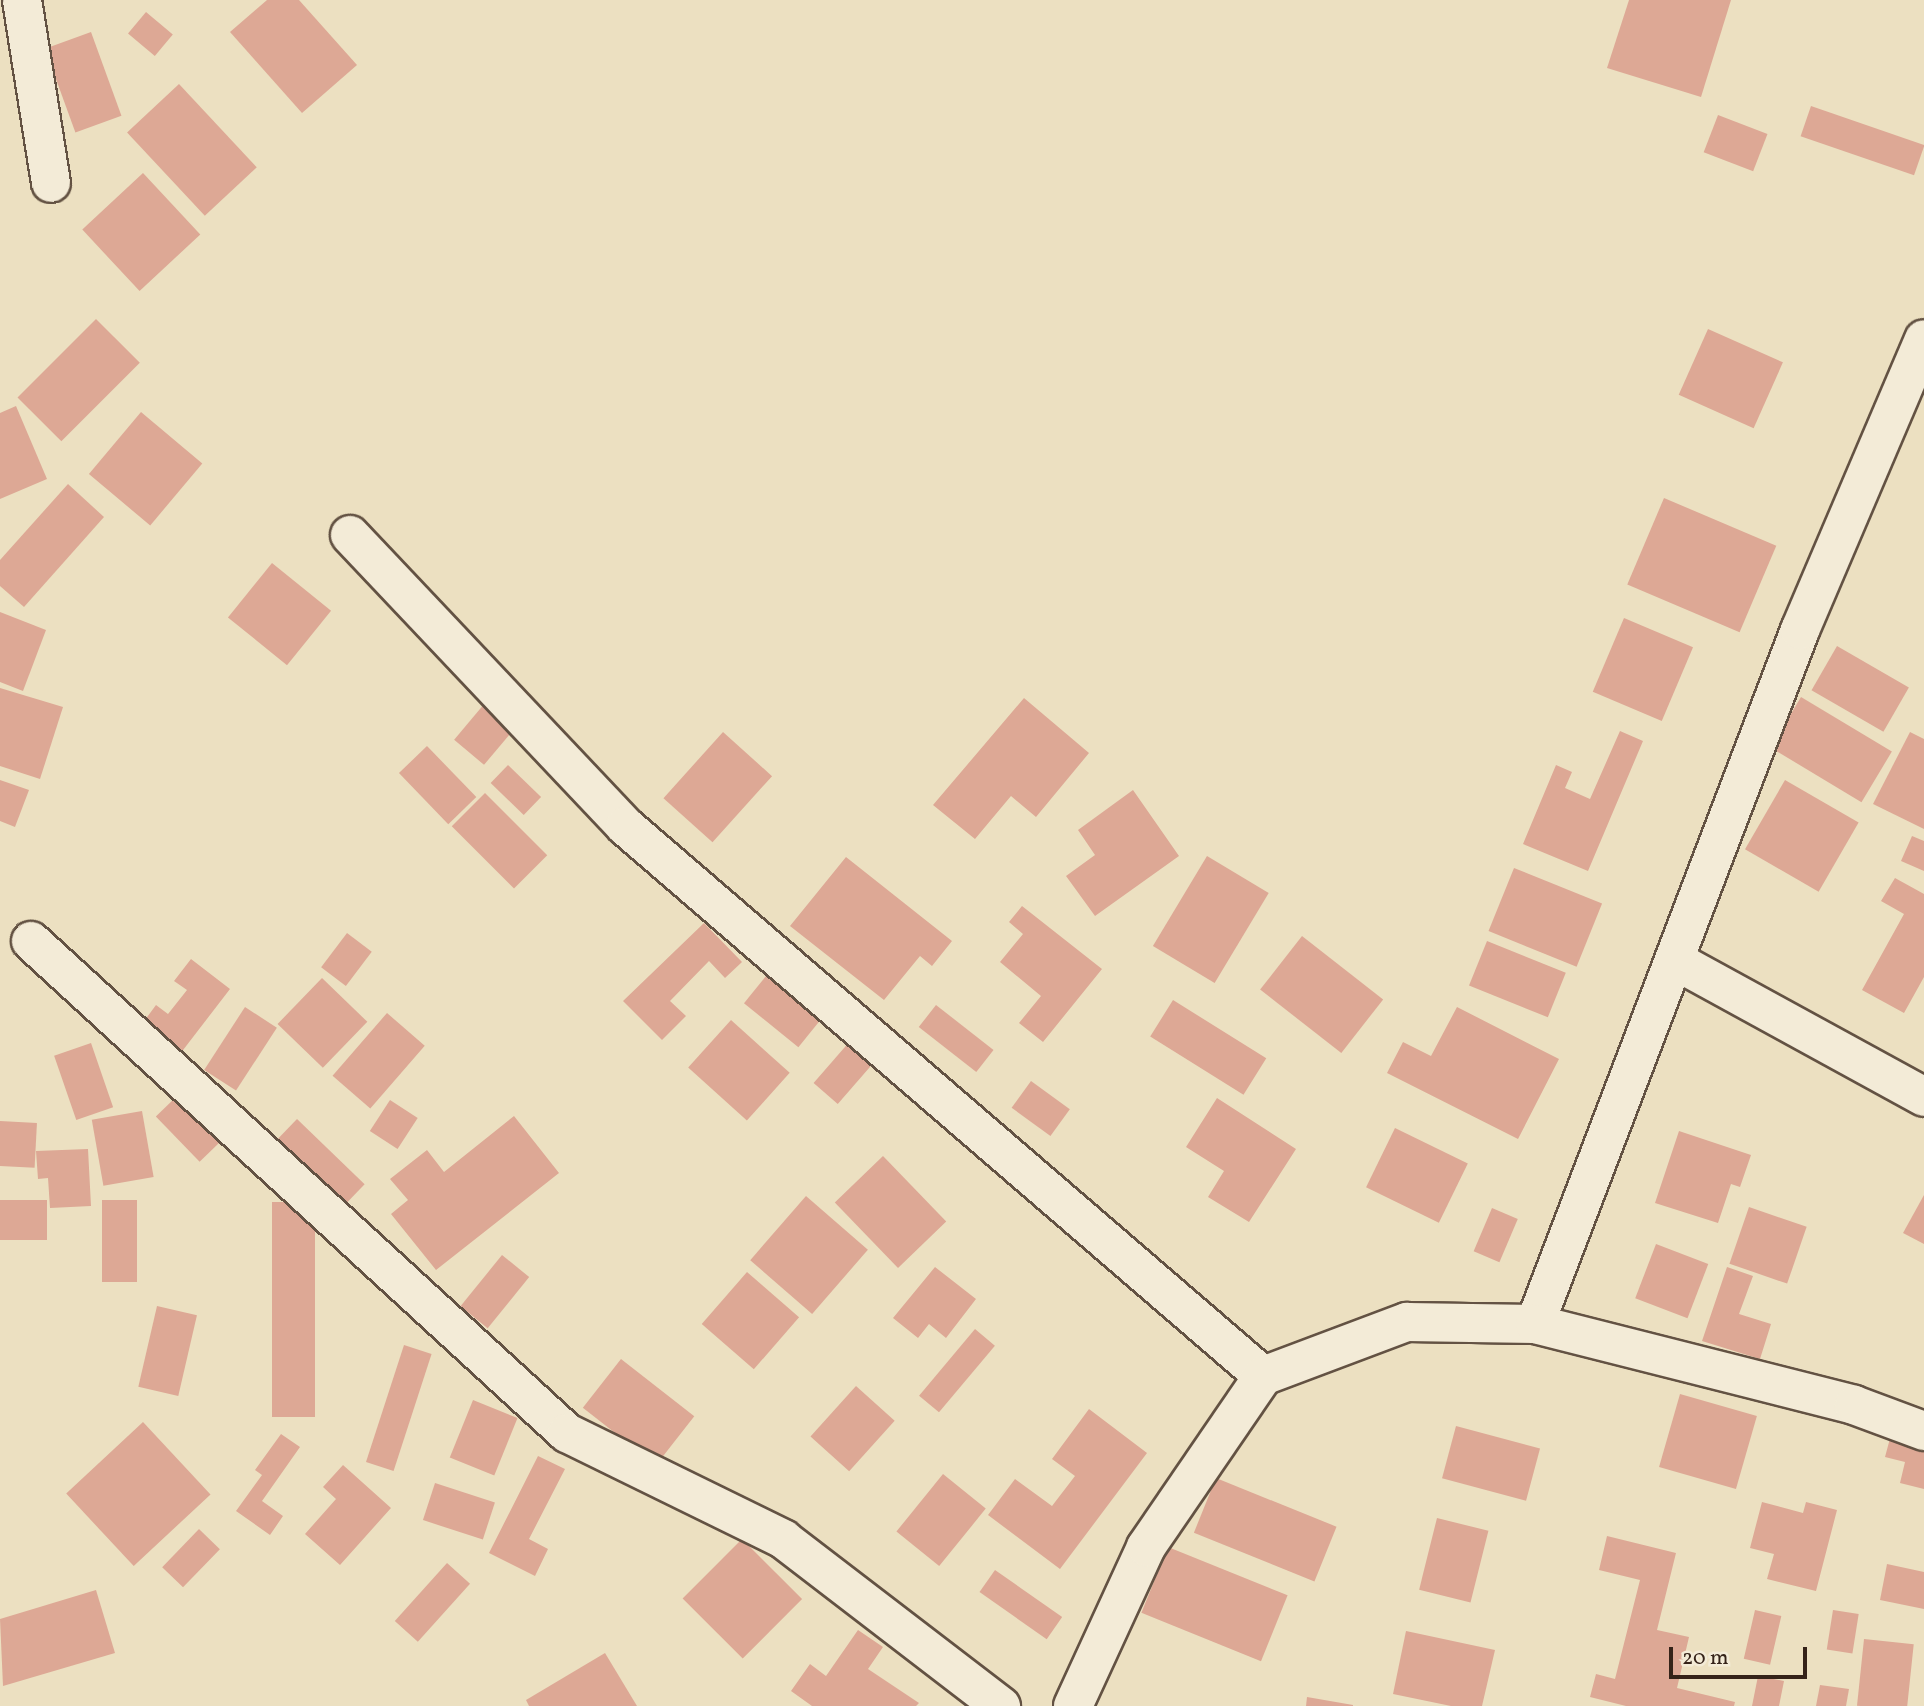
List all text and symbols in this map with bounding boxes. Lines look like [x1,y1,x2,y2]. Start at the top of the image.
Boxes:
scale bar [1672,1632,1810,1676]
text: 20 m [1682,1644,1728,1673]

